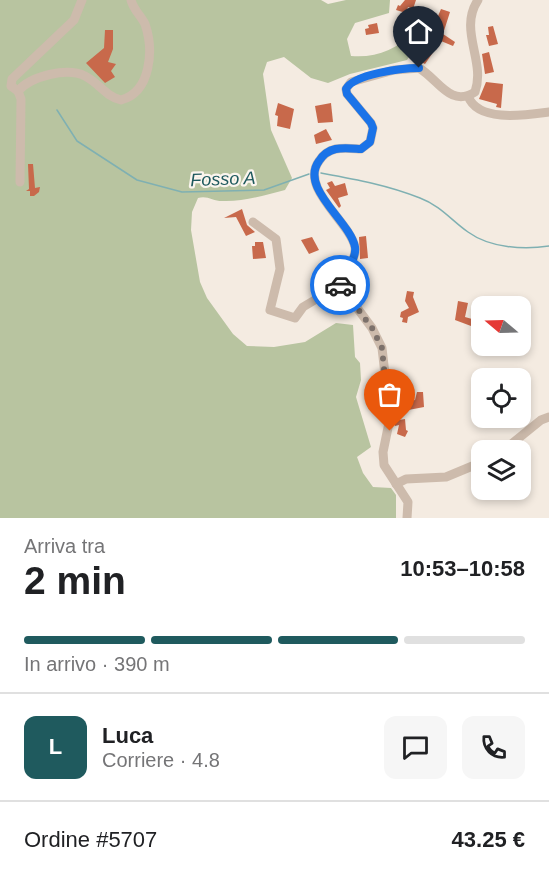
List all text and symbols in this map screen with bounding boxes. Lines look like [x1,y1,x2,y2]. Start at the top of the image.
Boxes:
pin [393,6,444,68]
icon: home [402,15,435,48]
water label: Fosso A [190,168,256,190]
courier [310,255,370,315]
icon: car [324,269,357,302]
north arrow [471,296,531,356]
map controls [471,296,531,500]
button: locate [471,368,531,428]
pin [364,369,415,431]
icon: bag [373,378,406,411]
button: layers [471,440,531,500]
text: Arriva tra [24,535,105,557]
text: 10:53–10:58 [400,556,525,581]
text: 2 min [24,559,126,602]
text: In arrivo · 390 m [24,653,170,675]
button: chat [384,716,447,779]
button: phone [462,716,525,779]
text: Luca [102,723,153,748]
text: L [49,734,62,759]
text: Corriere · 4.8 [102,749,220,771]
text: Ordine #5707 [24,827,157,852]
text: 43.25 € [452,827,525,852]

